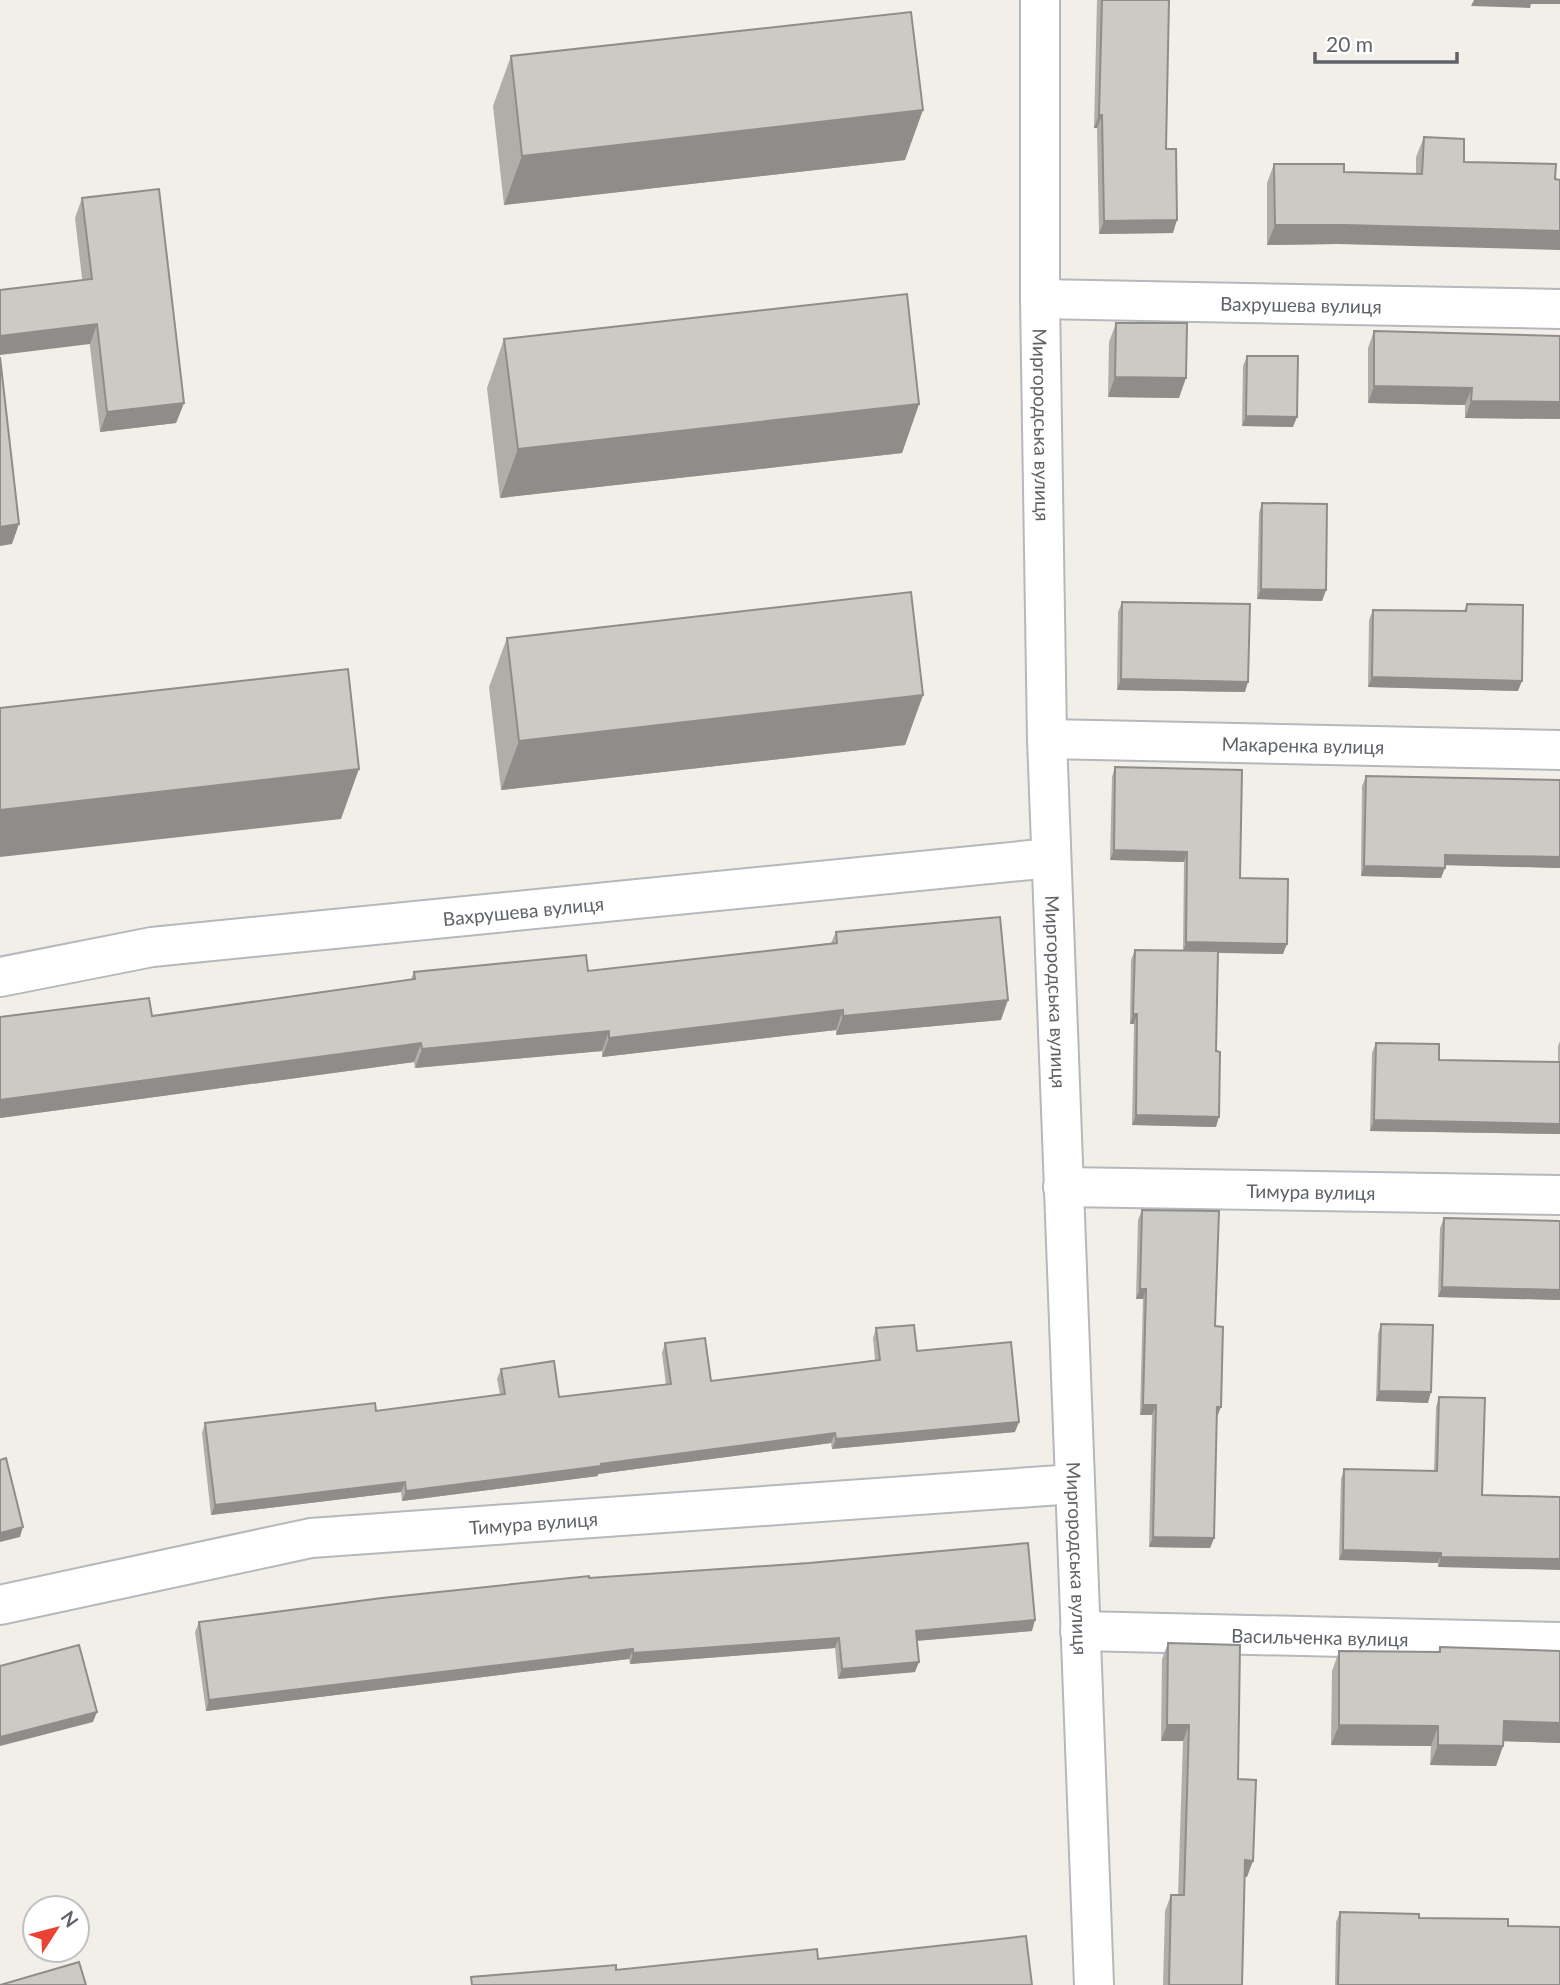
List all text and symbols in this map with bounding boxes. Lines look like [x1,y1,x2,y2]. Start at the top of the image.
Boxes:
scale bar [1315,21,1457,65]
text: 20 m [1326,31,1373,56]
street label: Вахрушева вулиця [1220,291,1382,317]
street label: Миргородська вулиця [1029,328,1055,522]
street label: Макаренка вулиця [1221,731,1385,758]
street label: Вахрушева вулиця [442,891,605,930]
street label: Миргородська вулиця [1041,895,1072,1089]
street label: Тимура вулиця [1246,1178,1376,1204]
street label: Миргородська вулиця [1063,1461,1093,1655]
street label: Тимура вулиця [468,1506,599,1538]
street label: Васильченка вулиця [1231,1623,1409,1650]
north arrow [21,1894,91,1964]
text: N [57,1906,84,1931]

